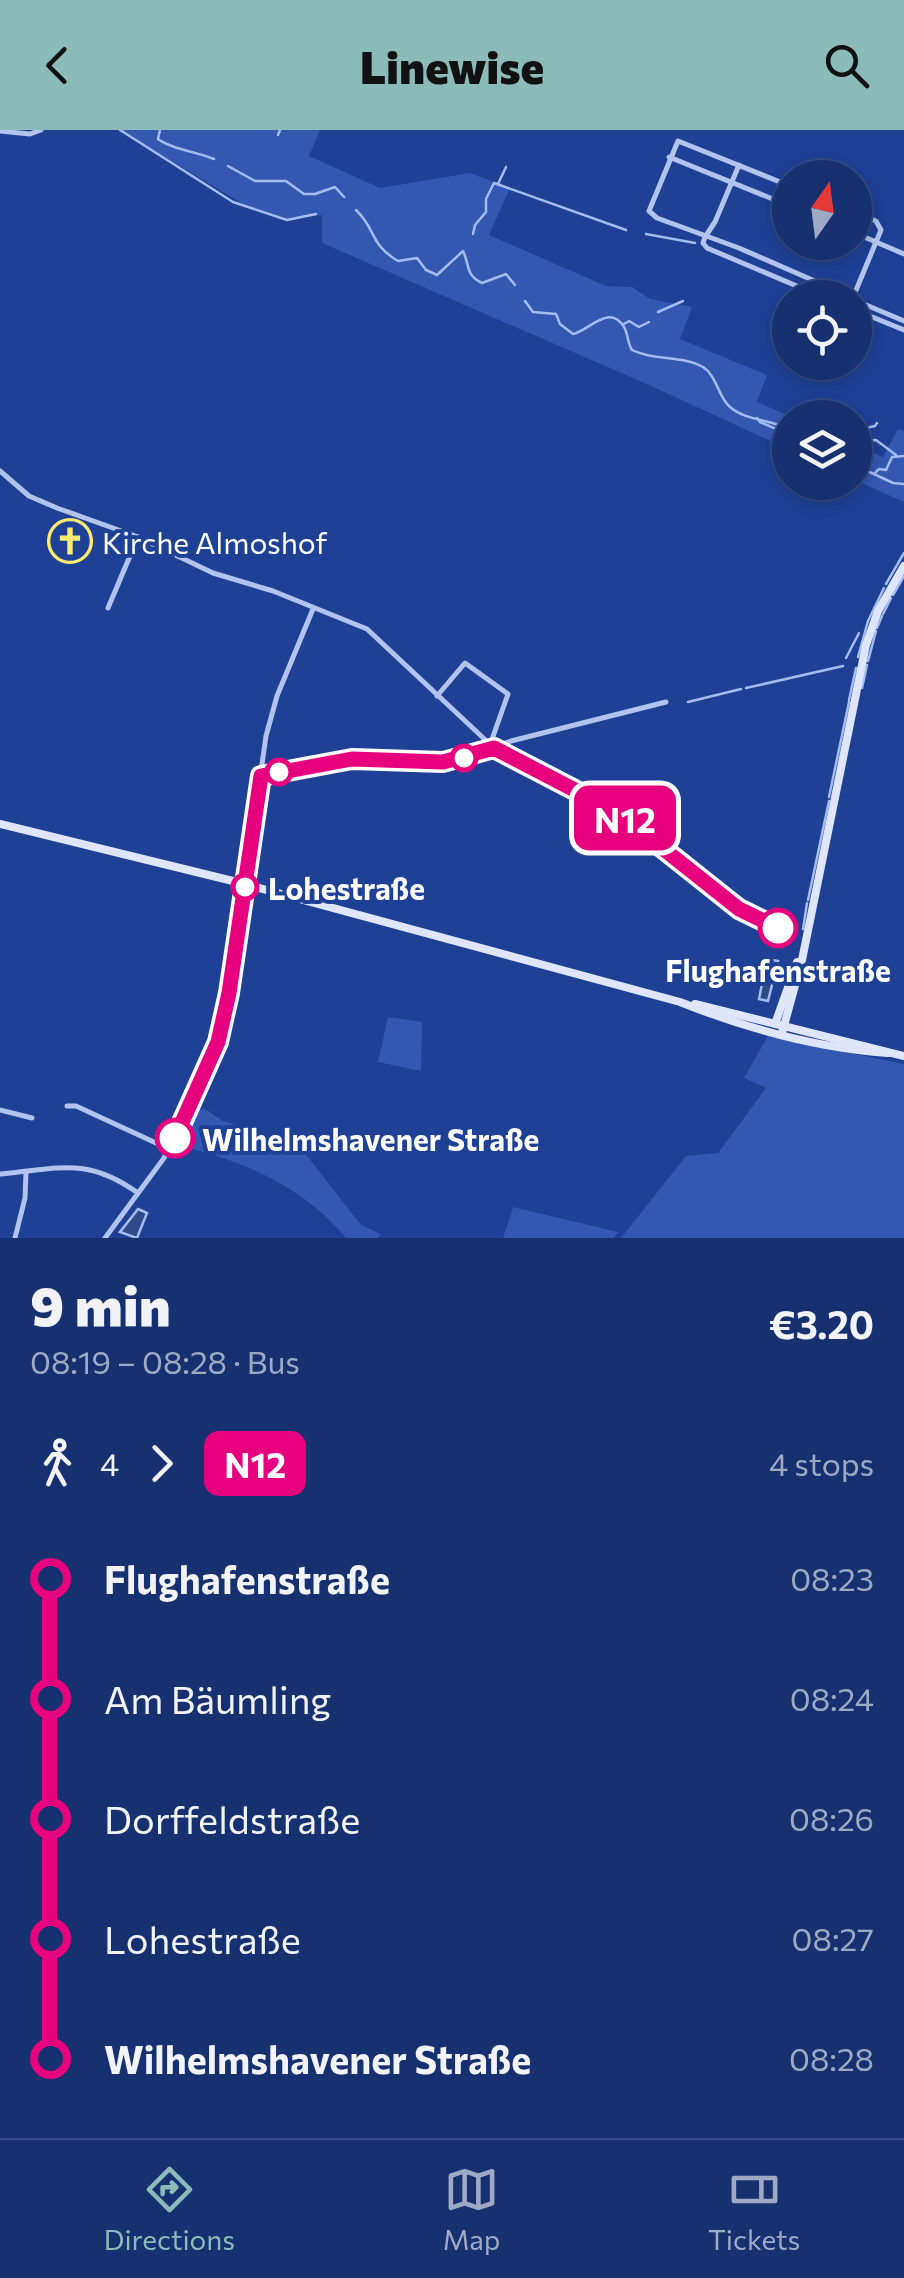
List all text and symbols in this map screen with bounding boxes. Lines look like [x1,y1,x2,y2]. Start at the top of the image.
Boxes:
icon: back [30,38,85,93]
text: Linewise [360,38,544,93]
icon: search [819,38,874,93]
north arrow [772,160,872,260]
map controls [772,160,872,500]
button: locate [772,280,872,380]
button: layers [772,400,872,500]
church icon: Kirche Almoshof [47,518,93,564]
place label: Kirche Almoshof [102,523,328,560]
unlabelled marker [451,745,477,771]
unlabelled marker [266,759,292,785]
line badge: N12 [568,786,682,850]
text: N12 [594,797,656,840]
place label: Lohestraße [268,869,425,906]
marker: Lohestraße [232,874,258,900]
marker: Flughafenstraße [759,909,797,947]
place label: Flughafenstraße [665,951,891,988]
marker: Wilhelmshavener Straße [156,1119,194,1157]
place label: Wilhelmshavener Straße [202,1120,539,1157]
text: 9 min [30,1270,171,1337]
text: €3.20 [769,1300,874,1347]
text: 08:19 – 08:28 · Bus [30,1341,300,1381]
icon: walk [30,1436,85,1491]
icon: forward [134,1436,189,1491]
text: N12 [224,1442,286,1485]
text: 4 [100,1443,119,1483]
text: 4 stops [769,1443,874,1483]
text: Flughafenstraße [104,1555,390,1602]
text: 08:23 [790,1558,874,1598]
text: Am Bäumling [104,1675,331,1722]
text: 08:24 [790,1678,874,1718]
text: Dorffeldstraße [104,1795,360,1842]
text: 08:26 [789,1798,874,1838]
text: Lohestraße [104,1915,301,1962]
text: 08:27 [792,1918,874,1958]
text: Wilhelmshavener Straße [104,2035,531,2082]
text: 08:28 [789,2038,874,2078]
tab: Directions [104,2162,235,2256]
tab: Map [443,2162,500,2256]
tab: Tickets [708,2162,800,2256]

